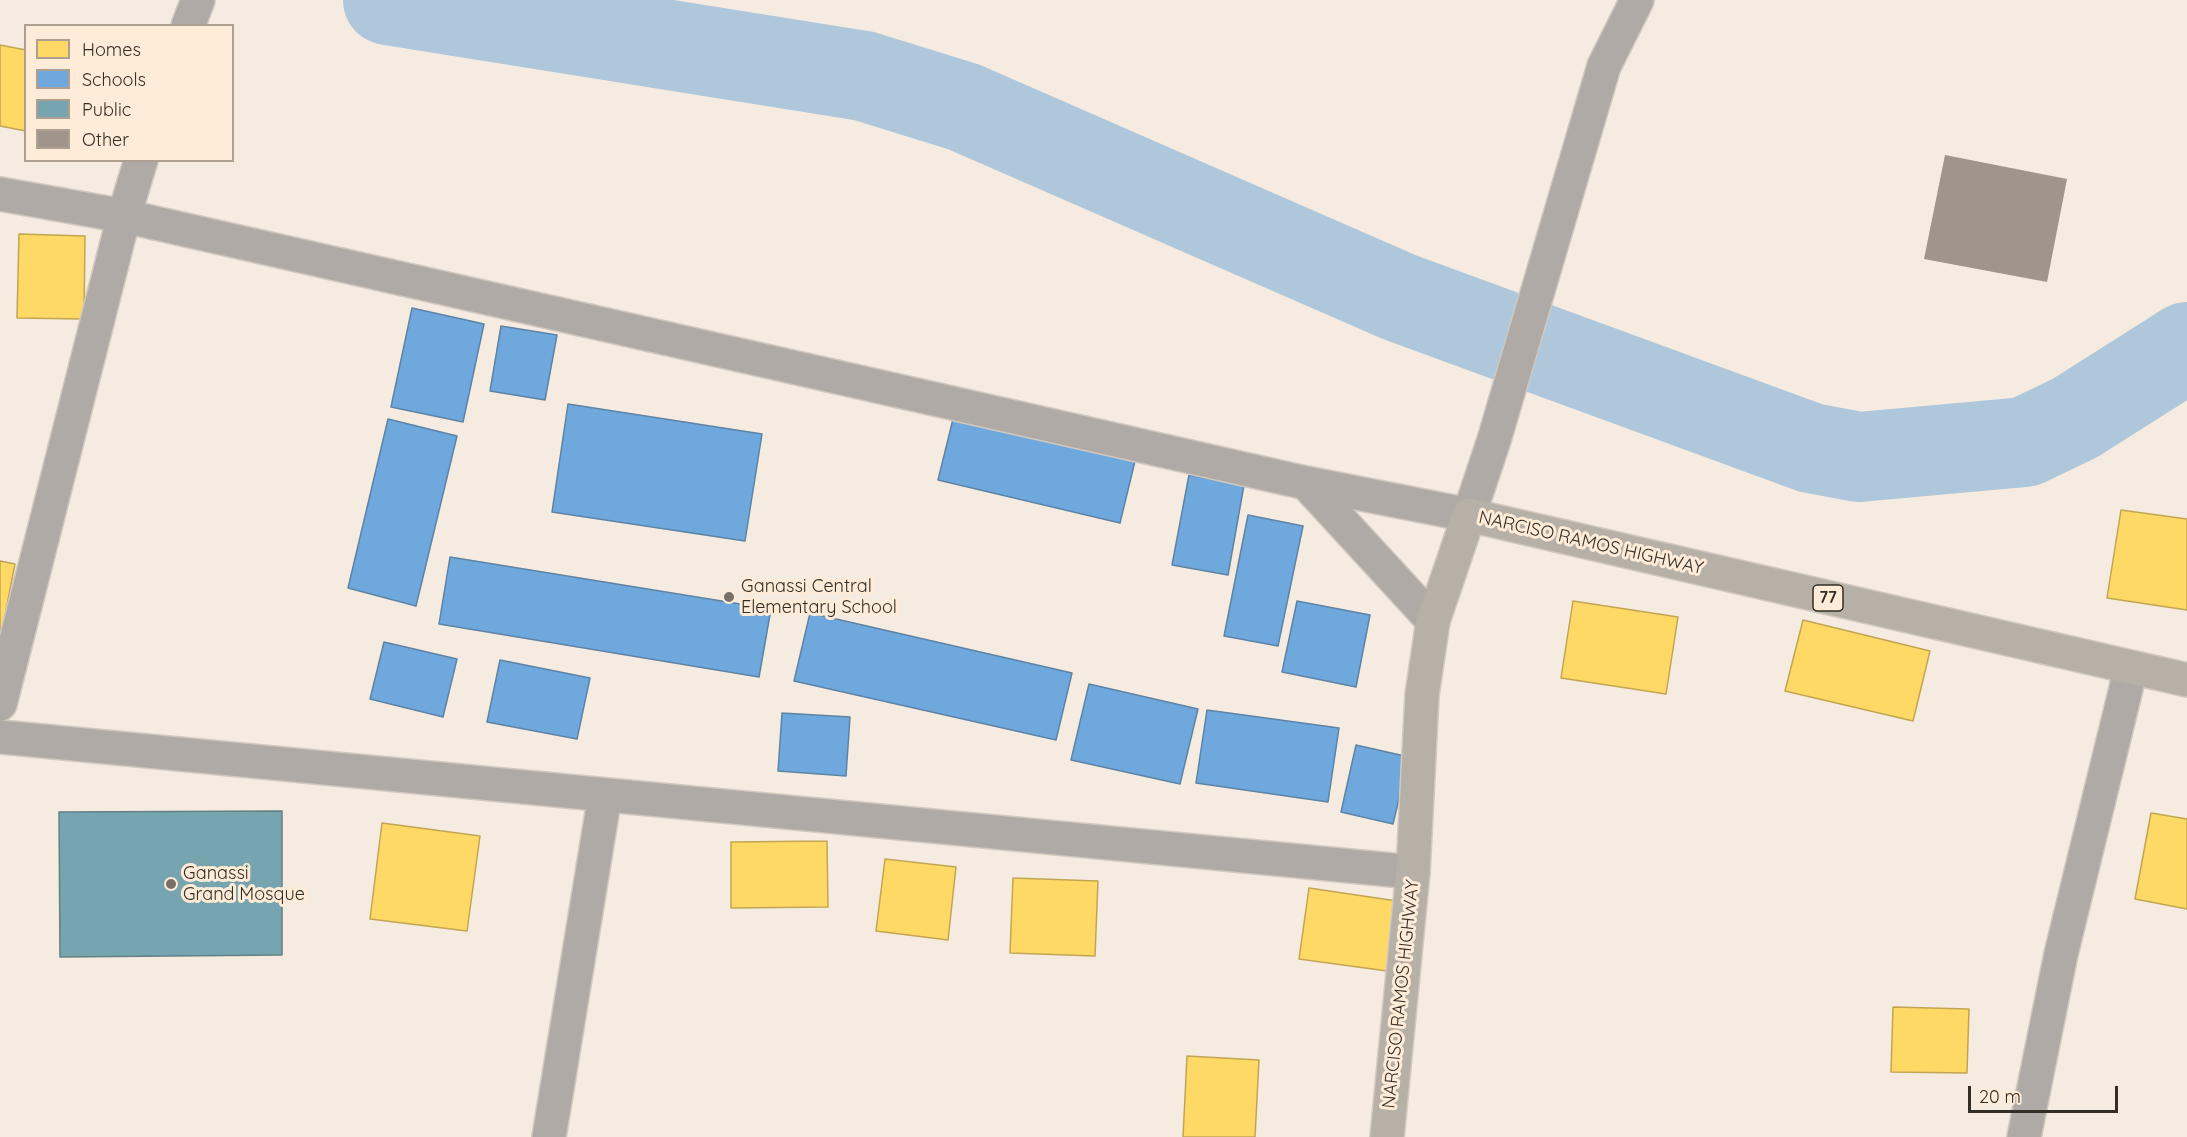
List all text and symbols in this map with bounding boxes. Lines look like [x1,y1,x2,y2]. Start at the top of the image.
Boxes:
legend [24,24,234,162]
text: Homes [82,38,141,61]
text: Schools [82,68,146,91]
text: Public [82,98,131,121]
text: Other [82,128,129,151]
street label: NARCISO RAMOS HIGHWAY [1477,507,1705,579]
place label: Ganassi Central Elementary School [741,576,897,618]
road number: 77 [1813,585,1843,611]
marker: Ganassi Central Elementary School [722,590,736,604]
place label: Ganassi Grand Mosque [183,863,305,906]
marker: Ganassi Grand Mosque [164,877,178,891]
street label: NARCISO RAMOS HIGHWAY [1378,879,1424,1109]
scale bar [1971,1074,2121,1112]
text: 20 m [1979,1085,2021,1108]

